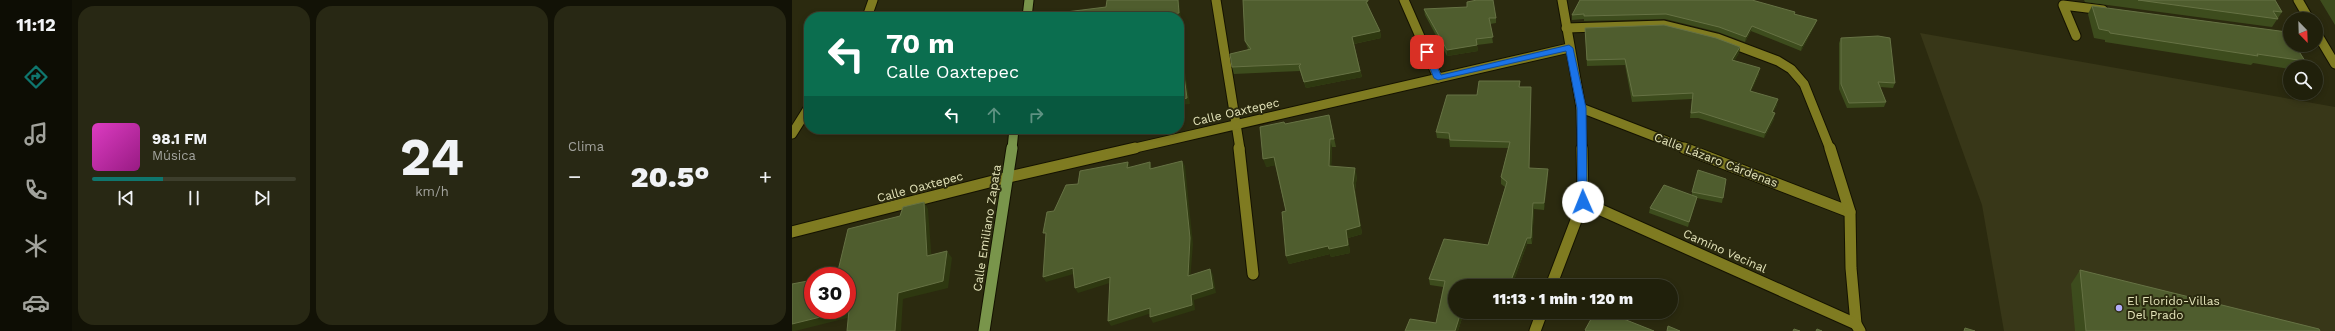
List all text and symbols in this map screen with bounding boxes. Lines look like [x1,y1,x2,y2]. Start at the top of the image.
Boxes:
north arrow [2283,12,2323,52]
map controls [2283,12,2323,100]
text: 11:12 [16,14,56,35]
text: 70 m [886,27,955,60]
icon: left [820,28,872,80]
pin [1410,35,1444,69]
icon: arrive [1416,41,1438,63]
button: search [2283,60,2323,100]
text: Calle Oaxtepec [886,61,1019,82]
icon: directions [22,63,50,91]
street label: Calle Oaxtepec [1191,95,1281,129]
icon: left [941,104,963,126]
icon: ahead [983,104,1005,126]
icon: right [1025,104,1047,126]
icon: music [22,120,50,148]
text: 24 [400,127,464,188]
text: 98.1 FM [152,130,207,148]
street label: Calle Lázaro Cárdenas [1652,130,1780,190]
text: Clima [568,139,604,154]
text: Música [152,148,196,163]
text: 20.5° [630,159,710,194]
street label: Calle Emiliano Zapata [970,163,1004,292]
text: − [568,164,581,189]
text: + [759,164,772,189]
street label: Calle Oaxtepec [875,169,965,205]
icon: phone [22,176,50,204]
position arrow [1562,181,1604,223]
text: km/h [415,184,449,199]
icon: previous [115,187,137,209]
icon: pause [183,187,205,209]
icon: next [251,187,273,209]
street label: Camino Vecinal [1681,226,1769,276]
icon: climate [22,232,50,260]
speed limit sign: 30 [804,267,856,319]
icon: car [22,289,50,317]
text: 11:13 · 1 min · 120 m [1493,290,1633,308]
place label: El Florido-Villas Del Prado [2127,294,2220,322]
marker: El Florido-Villas Del Prado [2114,303,2124,313]

